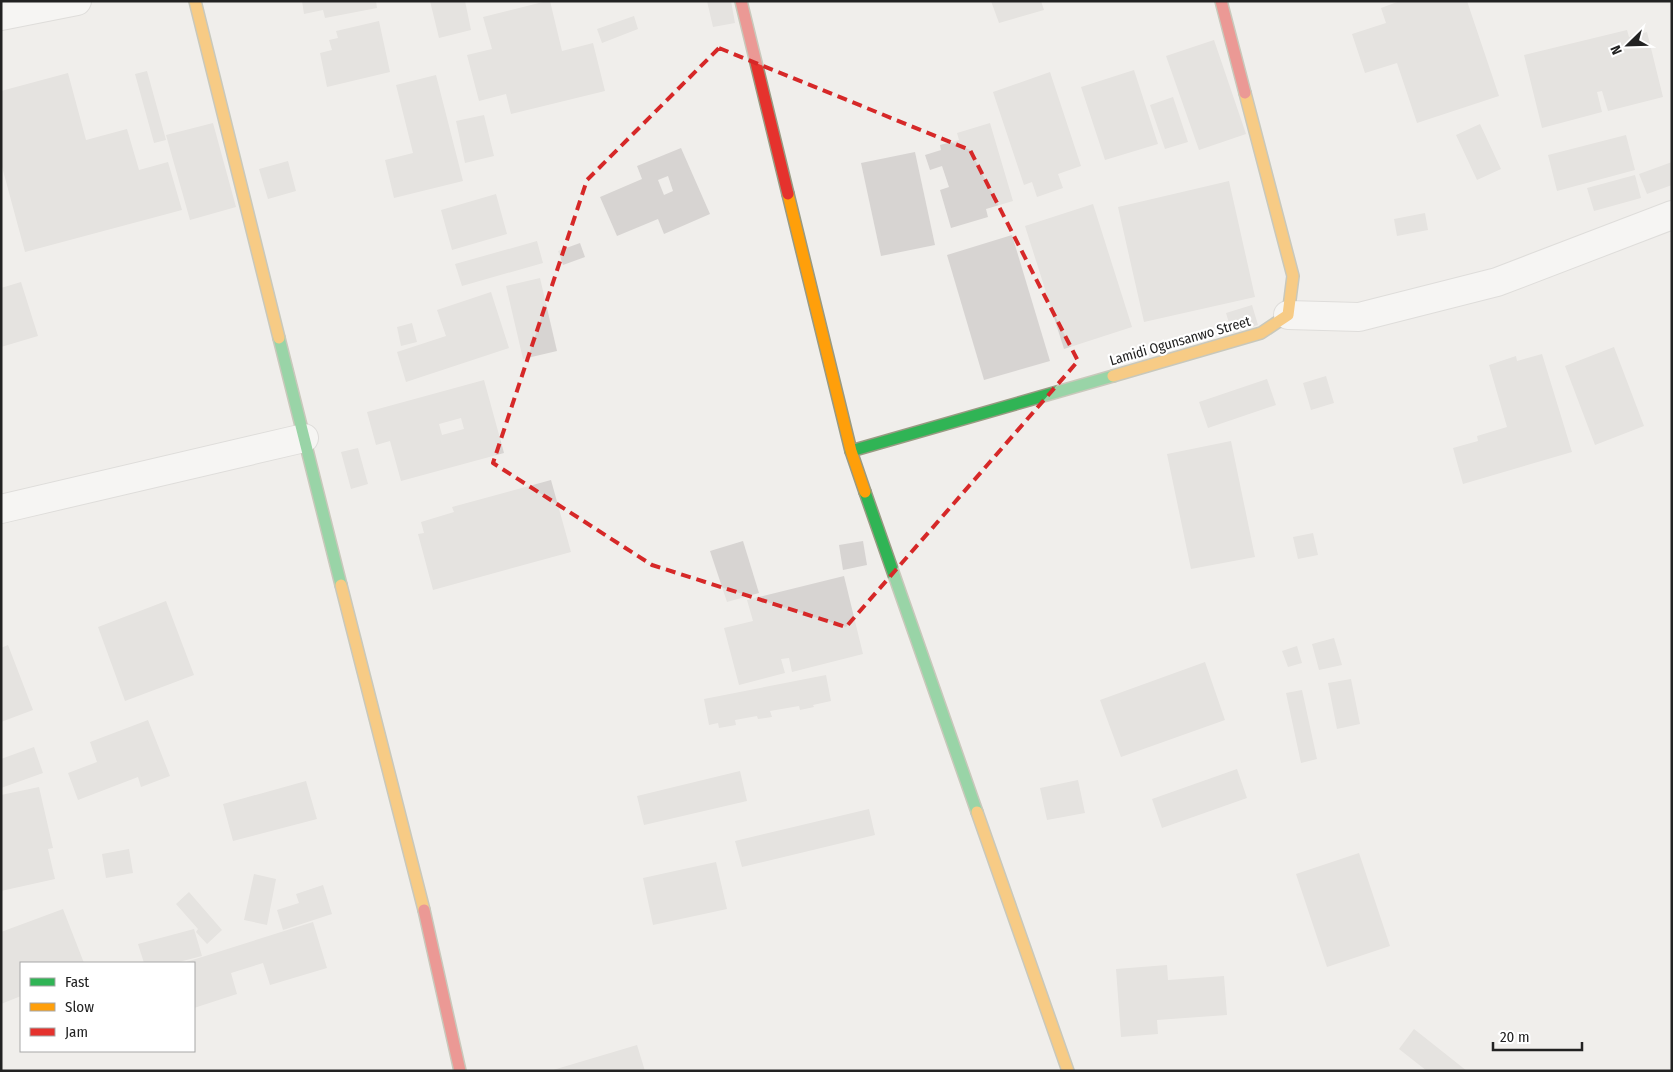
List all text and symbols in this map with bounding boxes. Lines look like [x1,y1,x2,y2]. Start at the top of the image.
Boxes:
north arrow [1603,20,1653,70]
text: N [1607,43,1626,57]
street label: Lamidi Ogunsanwo Street [1108,313,1253,369]
legend [20,962,195,1052]
text: Fast [65,973,89,991]
text: Slow [65,998,94,1016]
scale bar [1493,1020,1582,1052]
text: Jam [65,1023,88,1041]
text: 20 m [1500,1028,1530,1046]

